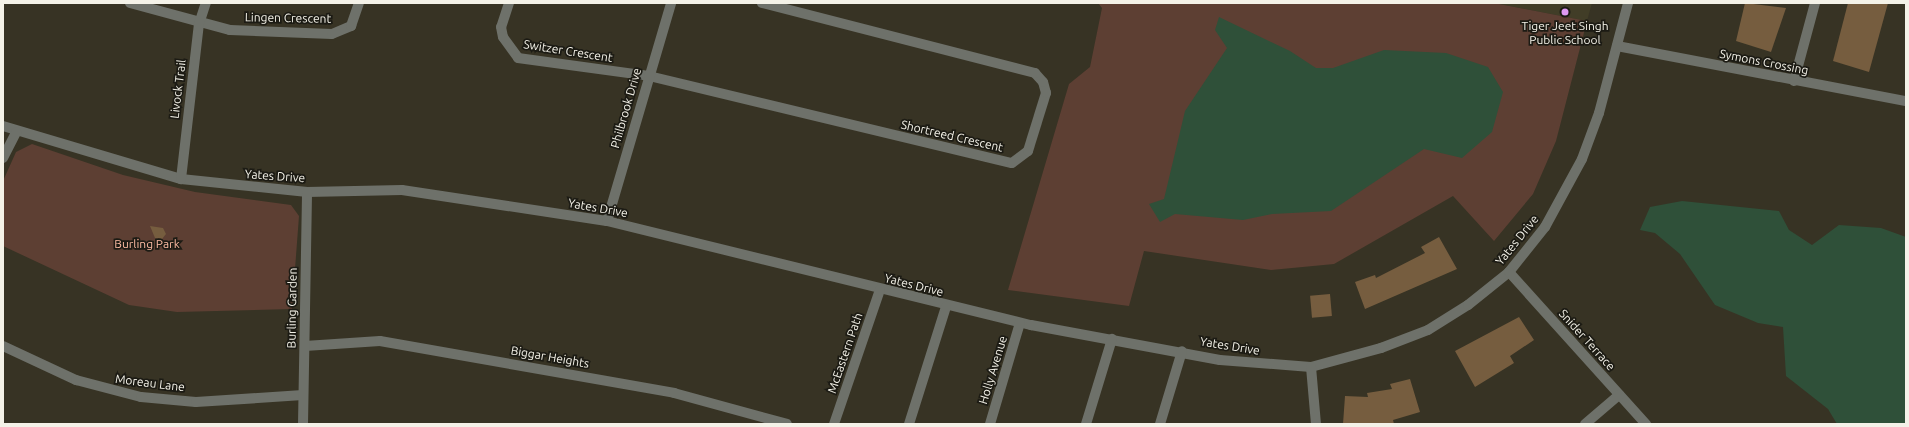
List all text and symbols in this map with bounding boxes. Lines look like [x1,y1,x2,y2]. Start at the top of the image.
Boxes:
marker: Tiger Jeet Singh Public School [1560,7,1570,17]
street label: Lingen Crescent [245,10,331,26]
place label: Tiger Jeet Singh Public School [1521,19,1609,47]
street label: Switzer Crescent [522,37,614,65]
street label: Symons Crossing [1718,46,1810,78]
street label: Livock Trail [167,59,189,119]
street label: Philbrook Drive [608,66,644,150]
street label: Shortreed Crescent [900,117,1004,155]
street label: Yates Drive [244,167,306,185]
street label: Yates Drive [567,196,629,220]
street label: Yates Drive [1492,212,1542,268]
park label: Burling Park [114,237,180,251]
street label: Burling Garden [284,268,300,348]
street label: Yates Drive [883,271,945,299]
street label: Snider Terrace [1556,307,1618,373]
street label: McEastern Path [824,311,866,395]
street label: Holly Avenue [976,334,1010,406]
street label: Yates Drive [1199,334,1261,358]
street label: Biggar Heights [510,343,590,371]
street label: Moreau Lane [114,372,186,394]

